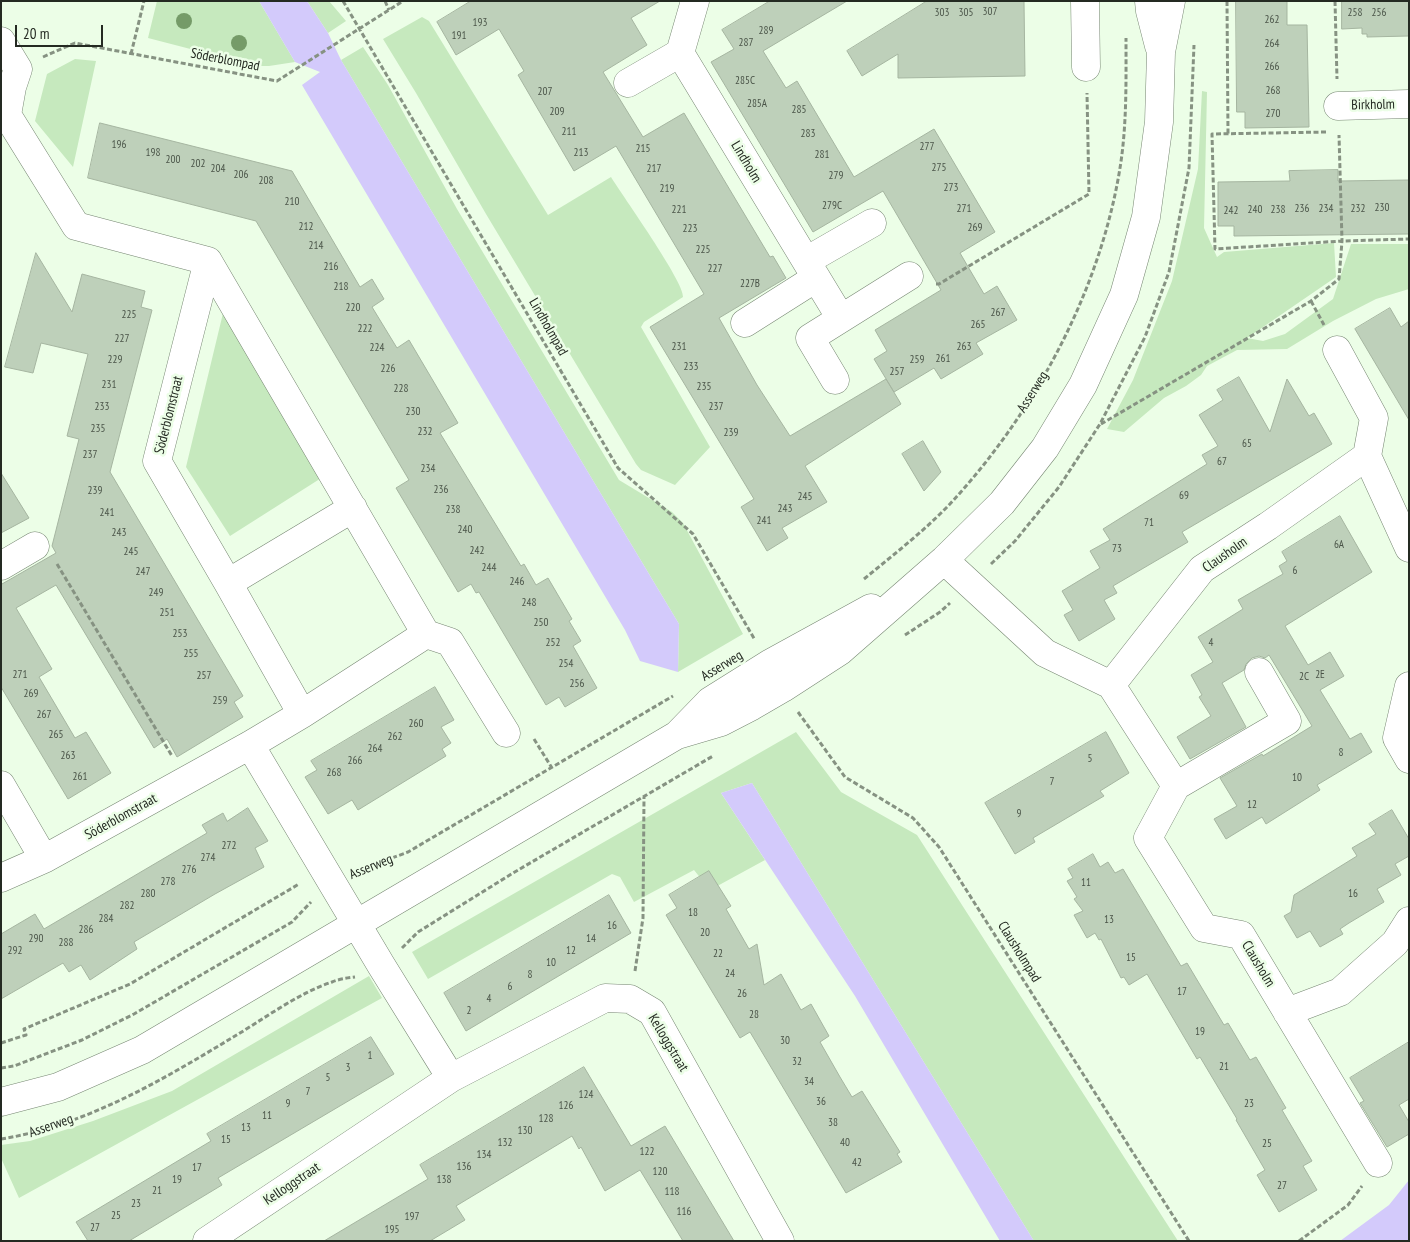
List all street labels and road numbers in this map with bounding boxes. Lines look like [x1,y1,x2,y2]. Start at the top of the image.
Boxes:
street label: Söderblompad [189,45,261,75]
street label: Birkholm [1351,96,1395,114]
street label: Lindholm [727,138,765,186]
street label: Lindholmpad [525,295,571,359]
street label: Asserweg [1014,368,1052,416]
street label: Söderblomstraat [151,374,187,456]
street label: Clausholm [1199,534,1251,576]
street label: Asserweg [698,647,746,685]
street label: Söderblomstraat [82,790,160,844]
street label: Asserweg [347,851,395,883]
street label: Clausholmpad [994,919,1044,985]
street label: Clausholm [1238,938,1278,990]
street label: Kelloggstraat [644,1011,692,1075]
street label: Asserweg [27,1111,75,1141]
street label: Kelloggstraat [261,1159,323,1209]

